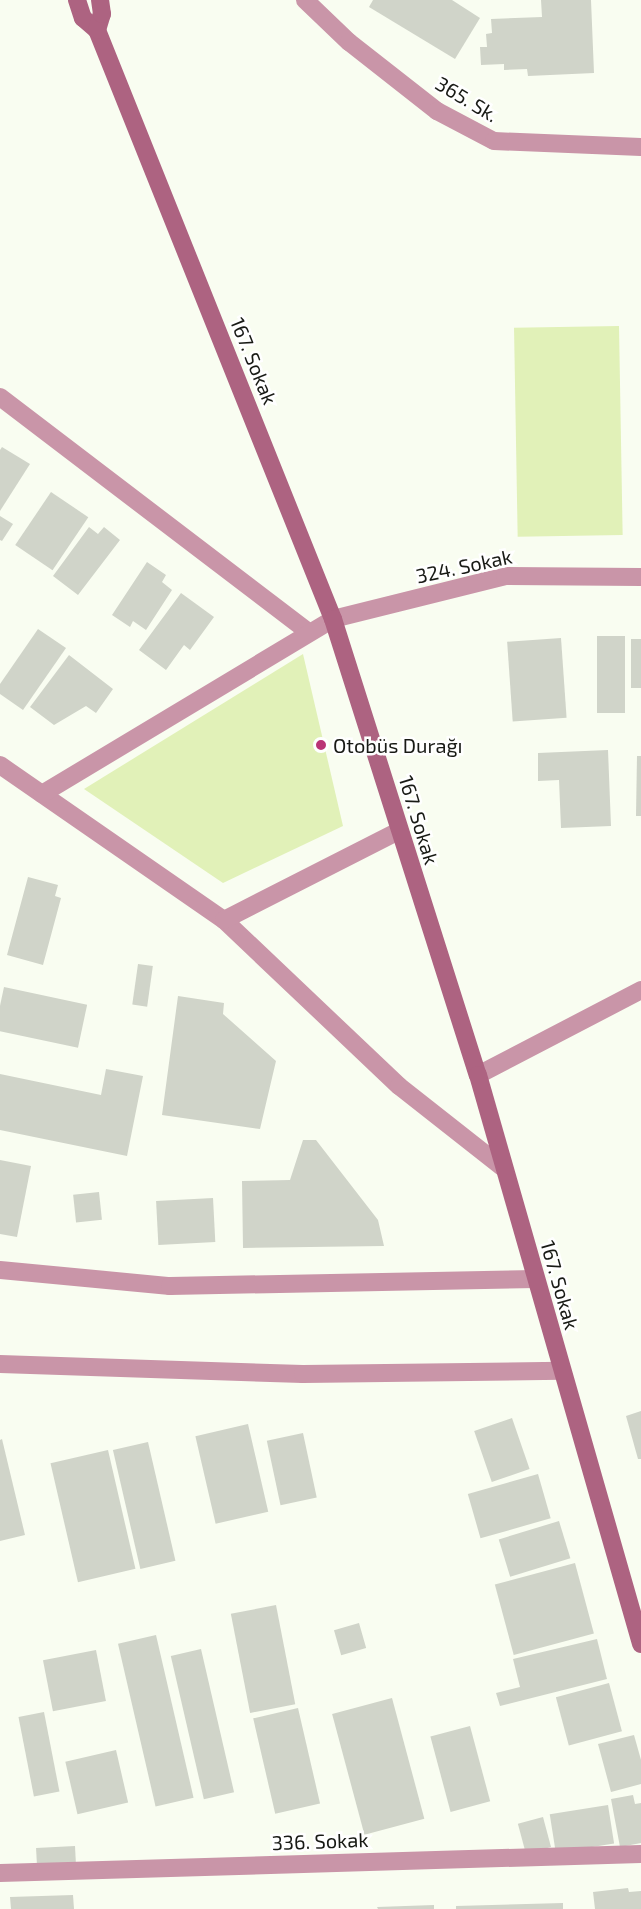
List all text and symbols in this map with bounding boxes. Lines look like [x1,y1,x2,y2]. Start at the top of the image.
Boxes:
street label: 365. Sk. [432,71,502,127]
street label: 167. Sokak [226,314,282,408]
street label: 324. Sokak [414,544,514,588]
place label: Otobüs Durağı [333,733,463,757]
marker: Otobüs Durağı [314,738,328,752]
street label: 167. Sokak [394,773,444,867]
street label: 167. Sokak [536,1238,584,1332]
street label: 336. Sokak [271,1827,369,1855]

